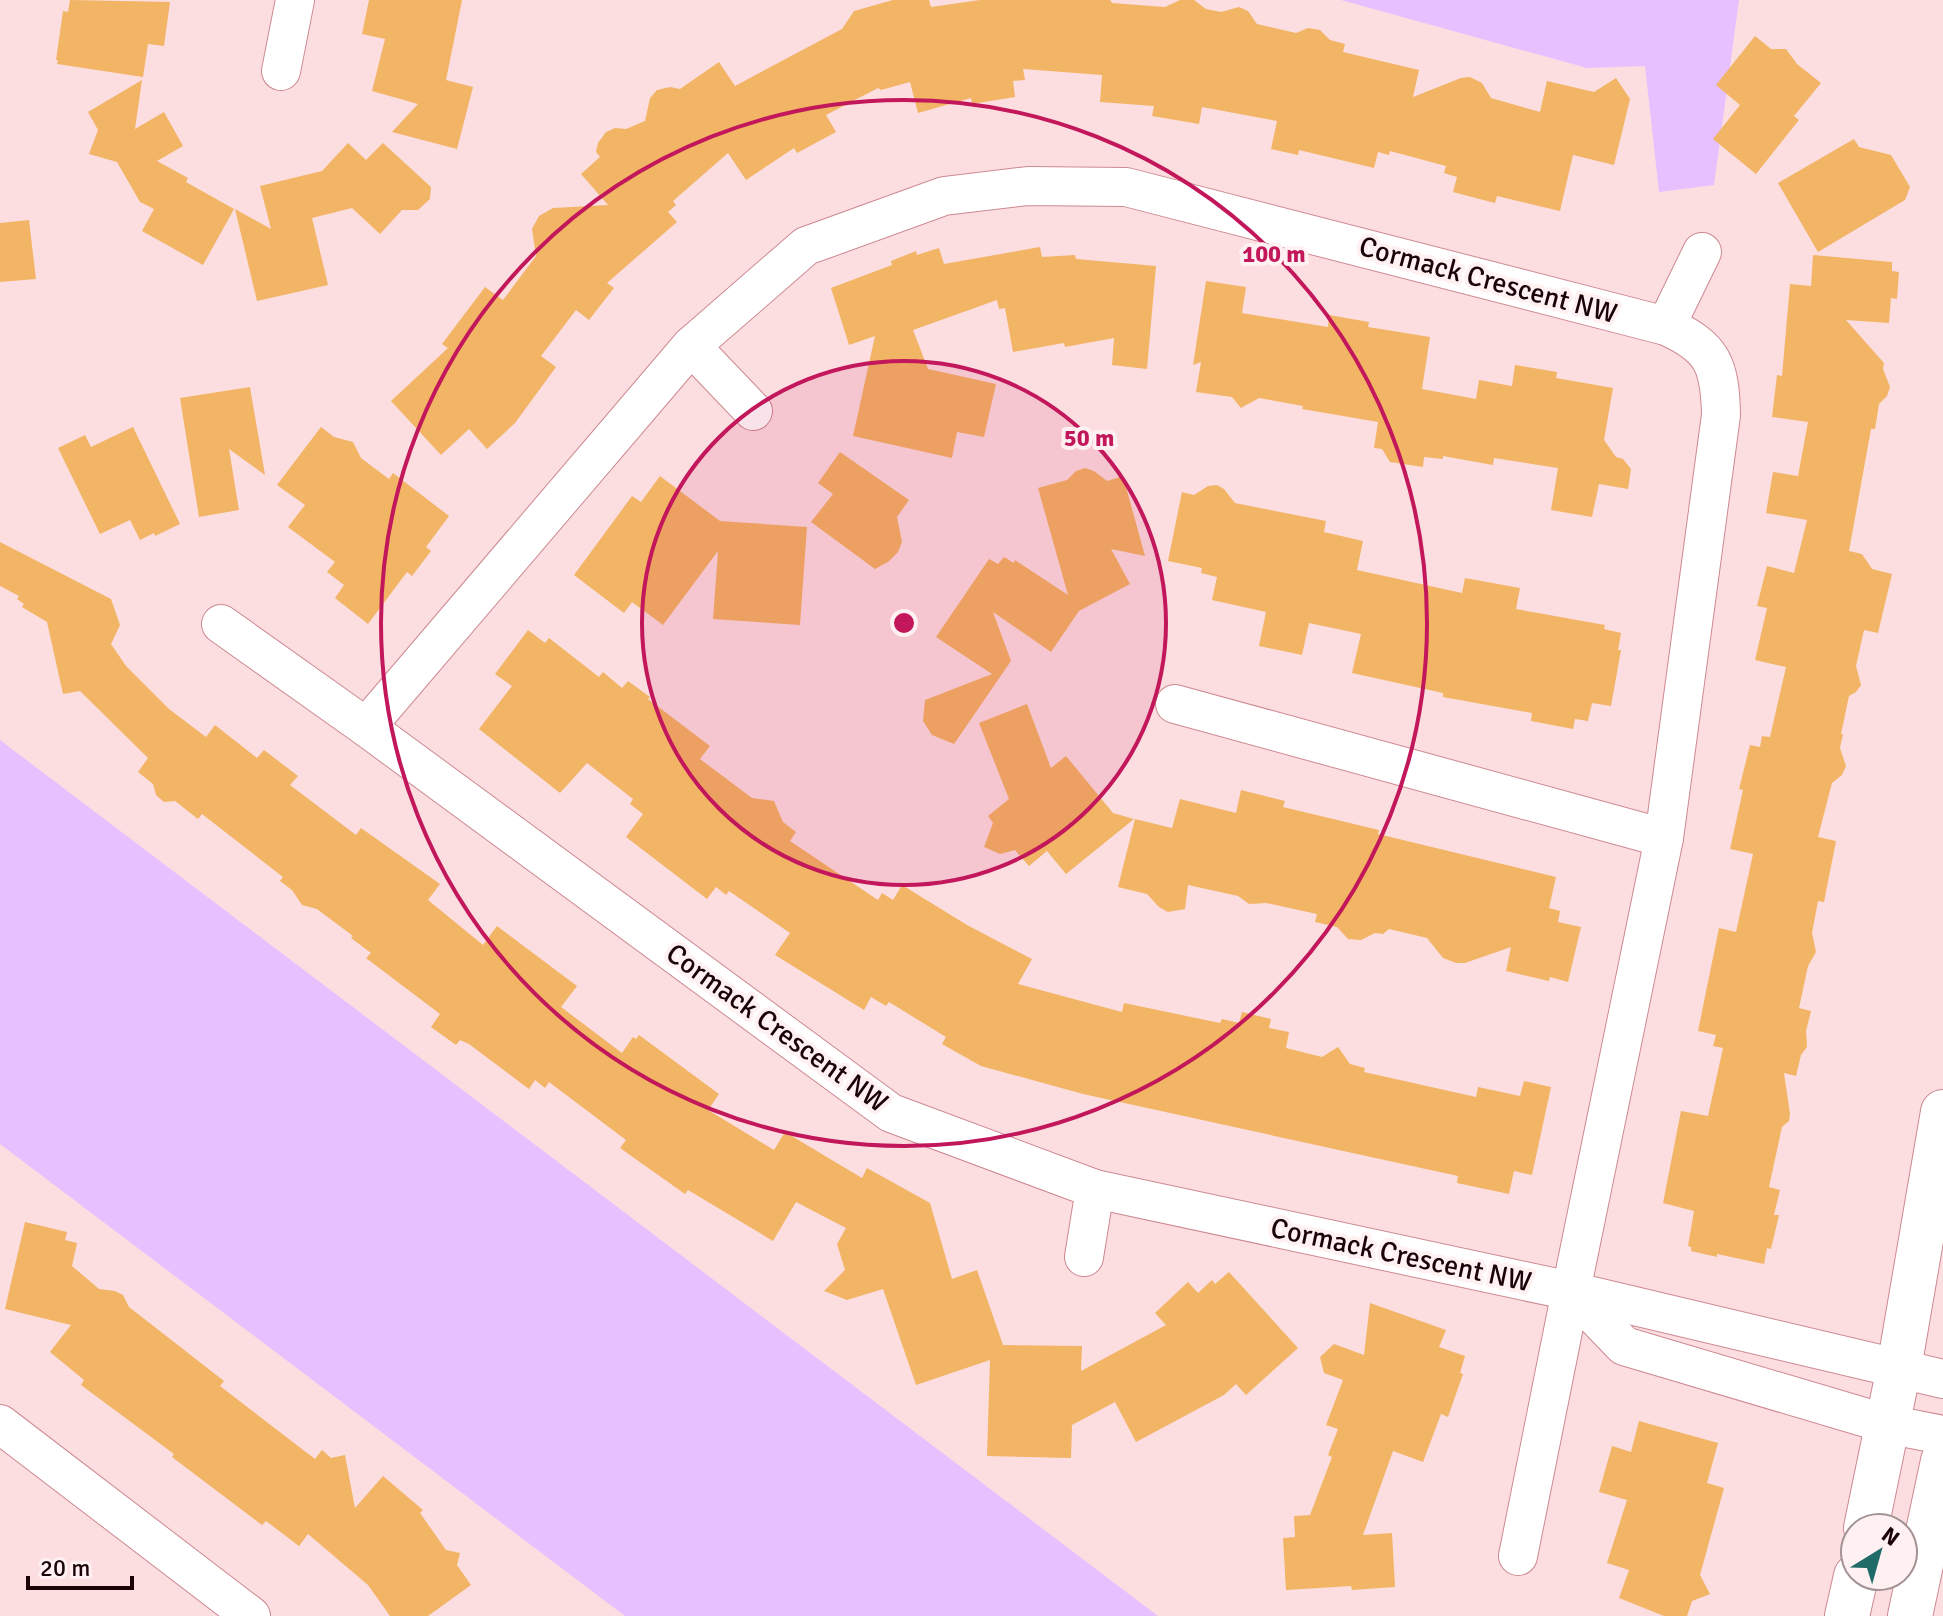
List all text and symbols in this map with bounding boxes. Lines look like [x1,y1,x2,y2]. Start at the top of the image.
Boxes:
street label: Cormack Crescent NW [1355,229,1621,331]
text: 100 m [1242,239,1306,269]
text: 50 m [1064,423,1114,453]
centre of rings [890,609,918,637]
street label: Cormack Crescent NW [660,936,895,1120]
street label: Cormack Crescent NW [1268,1211,1535,1299]
north arrow [1839,1512,1919,1592]
text: N [1876,1521,1905,1552]
scale bar [28,1540,132,1590]
text: 20 m [40,1553,90,1583]

